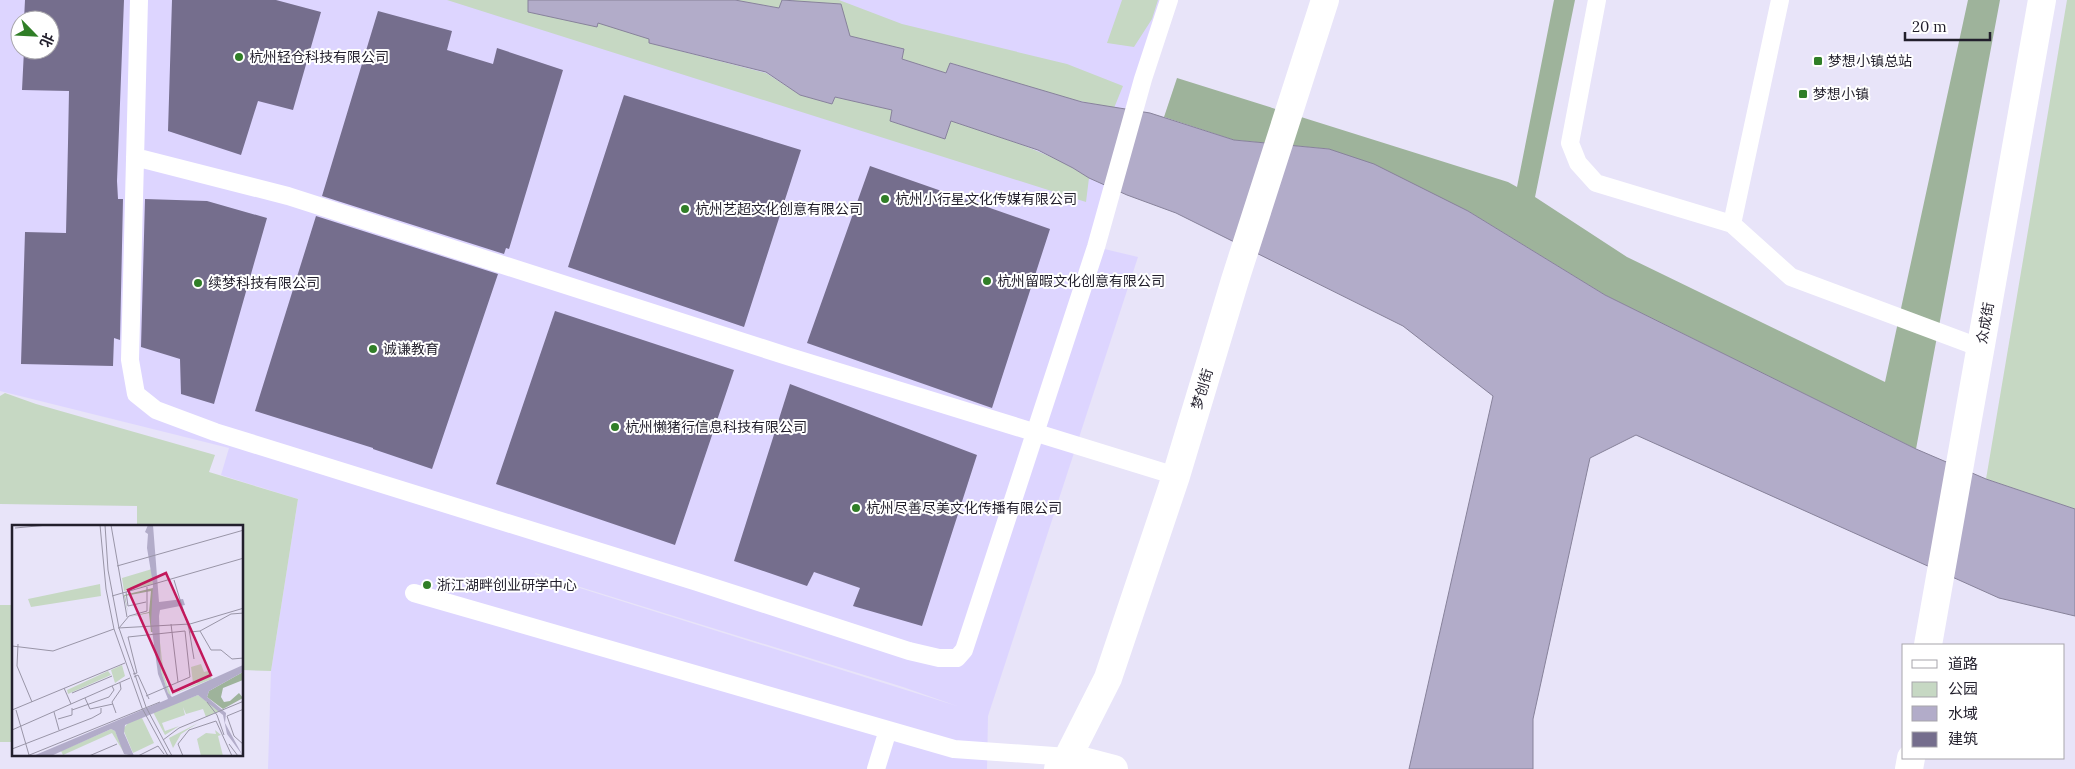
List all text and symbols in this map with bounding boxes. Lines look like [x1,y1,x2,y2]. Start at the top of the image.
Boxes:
north arrow [10,10,60,60]
scale bar [1905,10,1990,42]
text: 20 m [1912,17,1947,36]
text: 北 [36,30,58,50]
place label: 杭州轻仓科技有限公司 [249,48,389,66]
marker: 杭州轻仓科技有限公司 [233,51,245,63]
place label: 梦想小镇总站 [1828,52,1912,70]
marker: 梦想小镇总站 [1812,55,1824,67]
place label: 梦想小镇 [1813,85,1869,103]
marker: 梦想小镇 [1797,88,1809,100]
place label: 杭州小行星文化传媒有限公司 [895,190,1077,208]
marker: 杭州小行星文化传媒有限公司 [879,193,891,205]
place label: 杭州艺超文化创意有限公司 [695,200,863,218]
marker: 杭州艺超文化创意有限公司 [679,203,691,215]
place label: 杭州留暇文化创意有限公司 [997,272,1165,290]
place label: 续梦科技有限公司 [208,274,320,292]
marker: 杭州留暇文化创意有限公司 [981,275,993,287]
marker: 续梦科技有限公司 [192,277,204,289]
street label: 众成街 [1972,301,1998,345]
place label: 诚谦教育 [383,340,439,358]
marker: 诚谦教育 [367,343,379,355]
street label: 梦创街 [1187,366,1217,412]
place label: 杭州懒猪行信息科技有限公司 [625,418,807,436]
marker: 杭州懒猪行信息科技有限公司 [609,421,621,433]
place label: 杭州尽善尽美文化传播有限公司 [866,499,1062,517]
marker: 杭州尽善尽美文化传播有限公司 [850,502,862,514]
inset map [12,525,244,756]
place label: 浙江湖畔创业研学中心 [437,576,577,594]
marker: 浙江湖畔创业研学中心 [421,579,433,591]
legend [1902,644,2065,759]
text: 道路 [1948,654,1978,673]
text: 公园 [1948,679,1978,698]
text: 水域 [1948,704,1978,723]
text: 建筑 [1948,729,1978,748]

